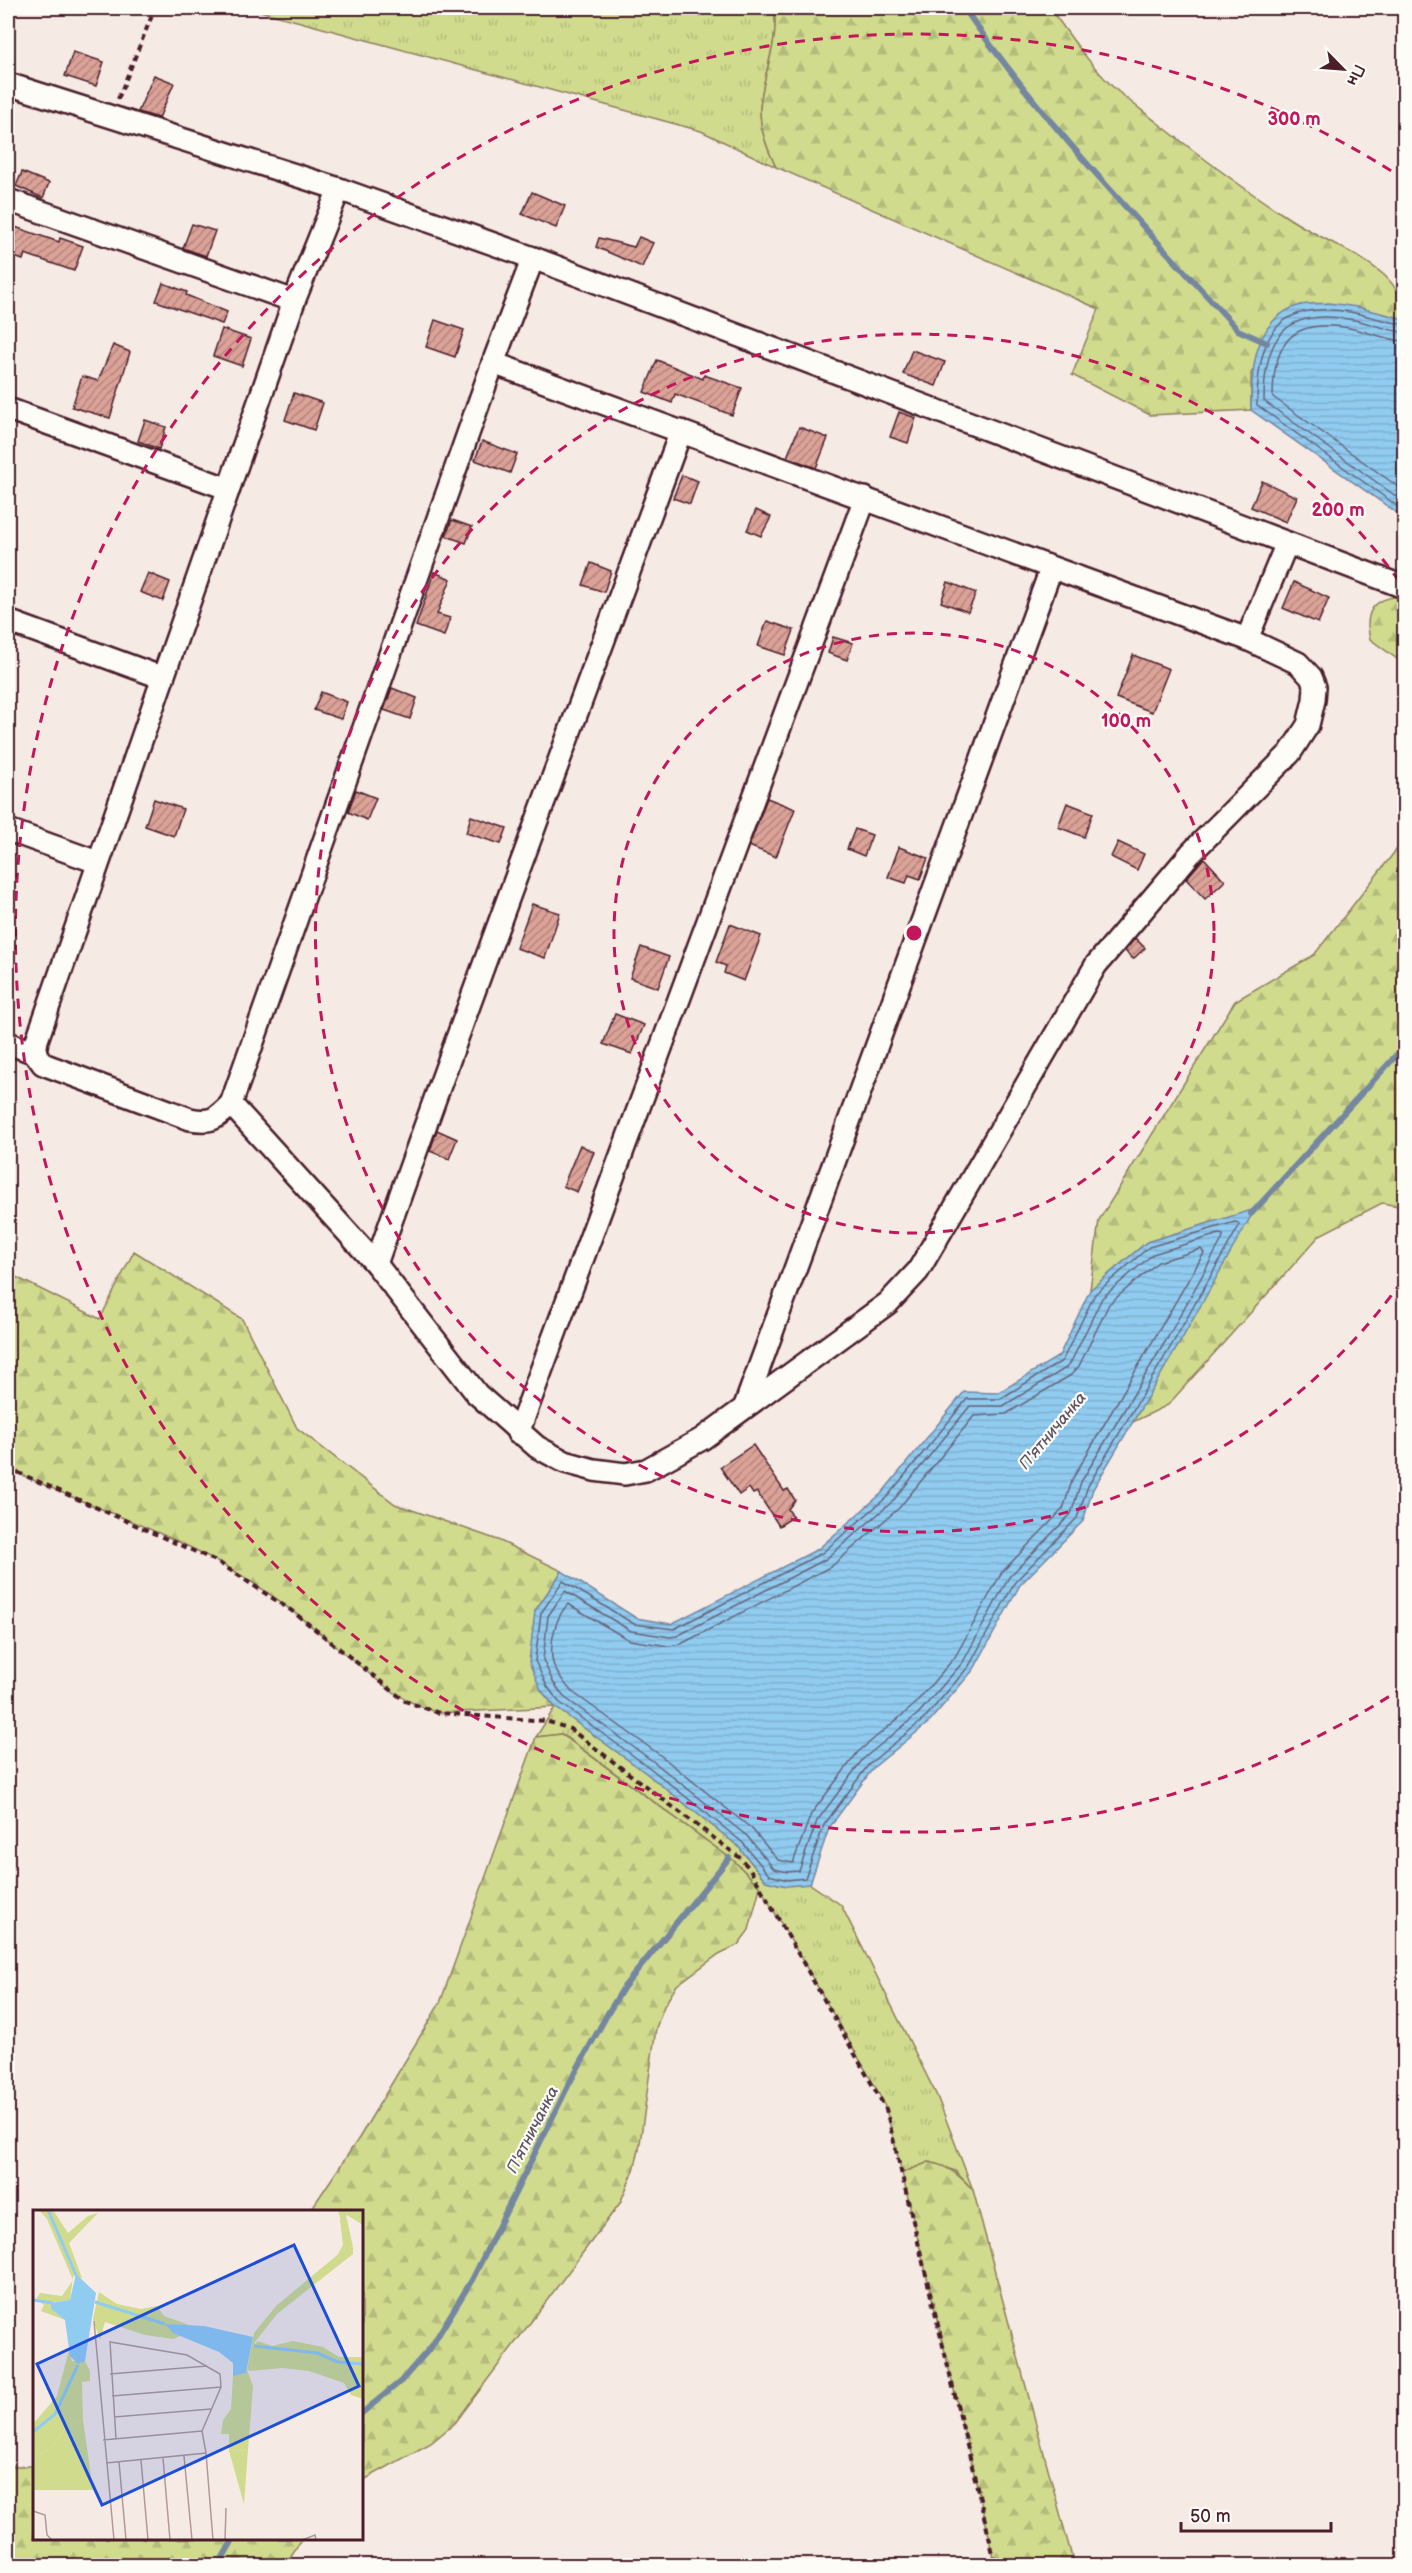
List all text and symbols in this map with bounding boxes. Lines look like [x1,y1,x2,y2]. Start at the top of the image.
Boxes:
north arrow [1313,39,1373,99]
text: Пн [1342,61,1368,88]
text: 300 m [1267,109,1321,130]
text: 200 m [1311,500,1365,521]
text: 100 m [1101,711,1151,732]
centre of rings [904,923,924,943]
water label: П'ятничанка [1015,1389,1091,1473]
water label: П'ятничанка [503,2084,563,2176]
inset map [33,2210,363,2540]
scale bar [1181,2495,1331,2533]
text: 50 m [1190,2506,1231,2527]

